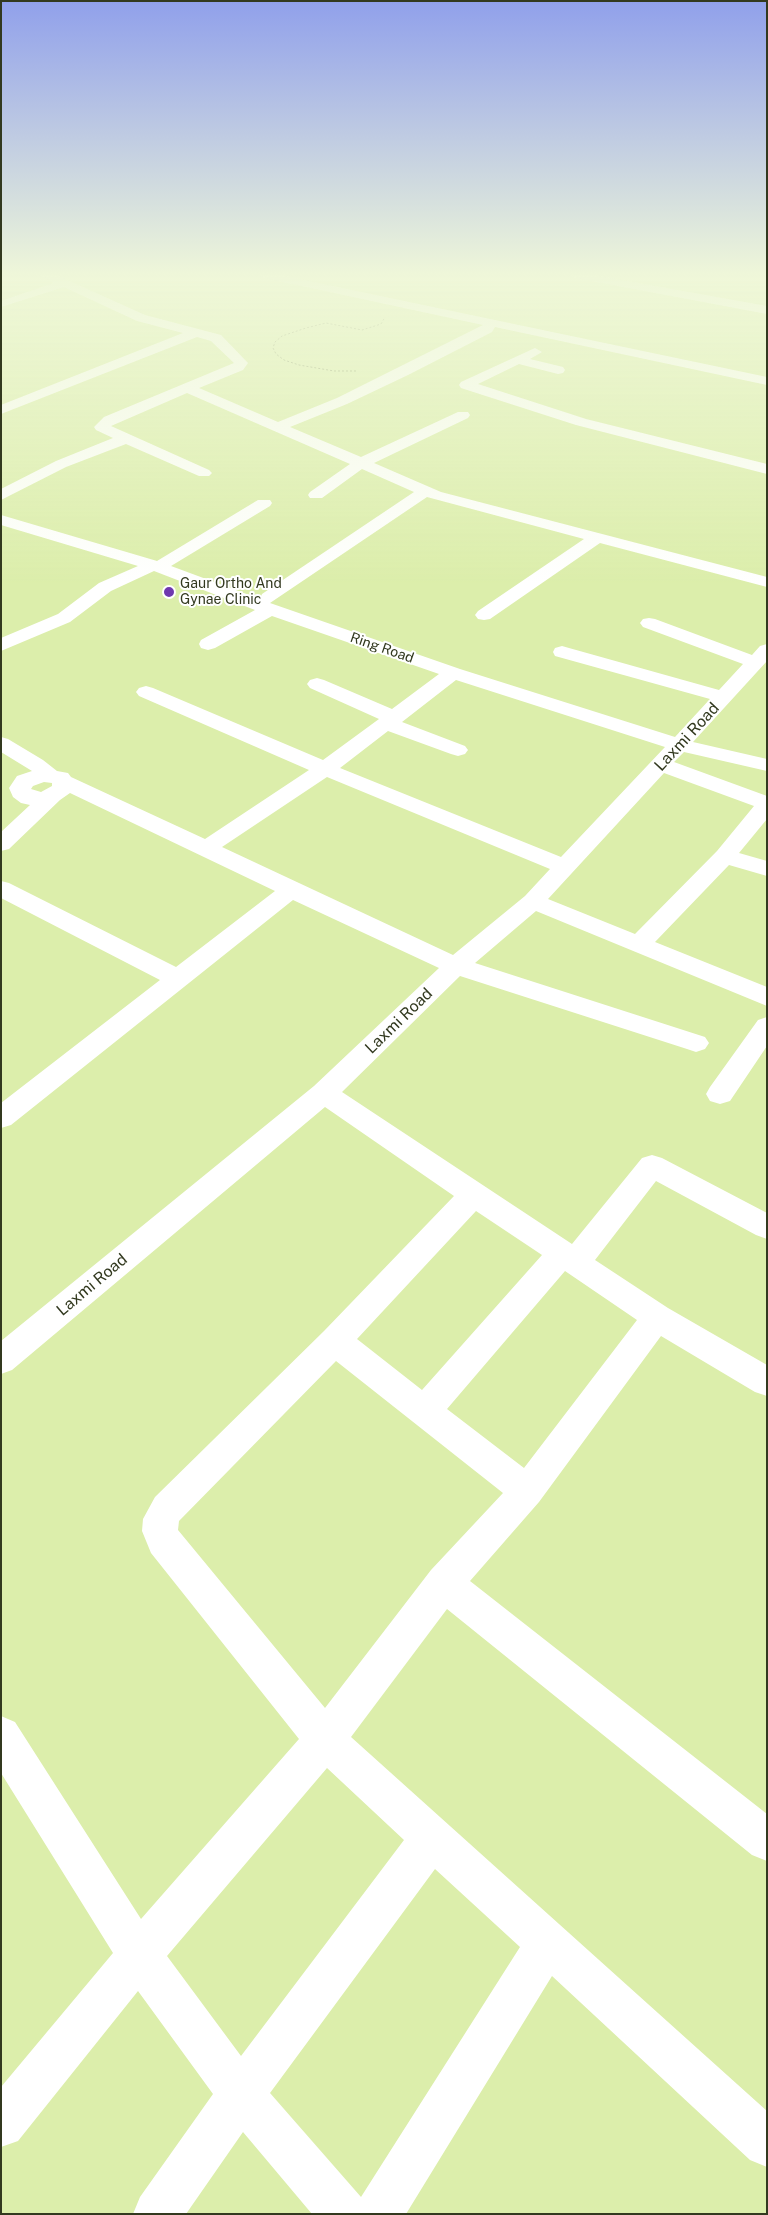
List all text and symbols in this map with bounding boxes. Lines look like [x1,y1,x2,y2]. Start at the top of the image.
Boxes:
place label: Gaur Ortho And Gynae Clinic [180,576,282,608]
marker: Gaur Ortho And Gynae Clinic [162,585,176,599]
street label: Ring Road [348,629,416,667]
street label: Laxmi Road [651,699,723,775]
street label: Laxmi Road [361,984,437,1058]
street label: Laxmi Road [53,1250,131,1320]

